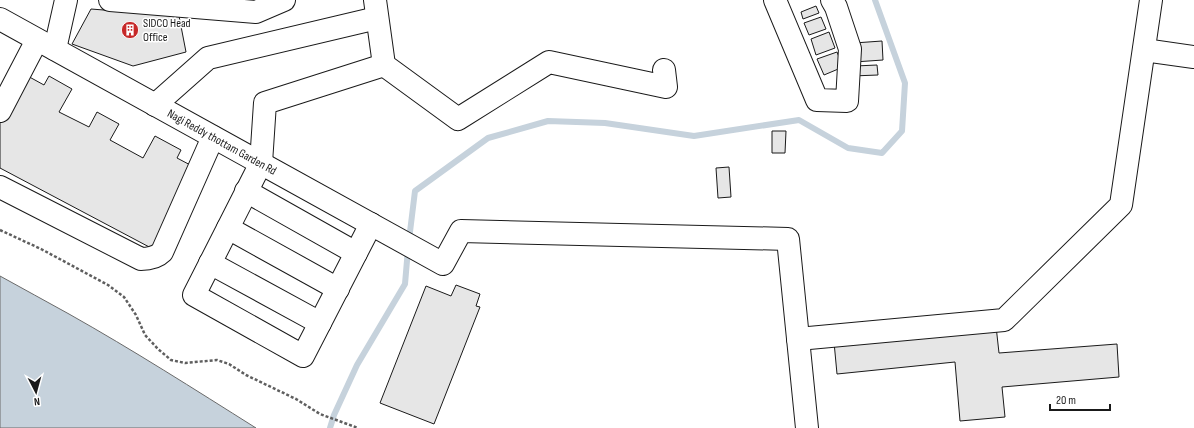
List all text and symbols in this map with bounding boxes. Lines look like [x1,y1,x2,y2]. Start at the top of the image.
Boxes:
place label: SIDCO Head Office [143,16,191,45]
building icon: SIDCO Head Office [120,20,140,40]
street label: Nagi Reddy thottam Garden Rd [164,106,279,179]
north arrow [16,372,56,412]
scale bar [1050,386,1110,412]
text: 20 m [1056,393,1076,408]
text: N [33,395,41,408]

